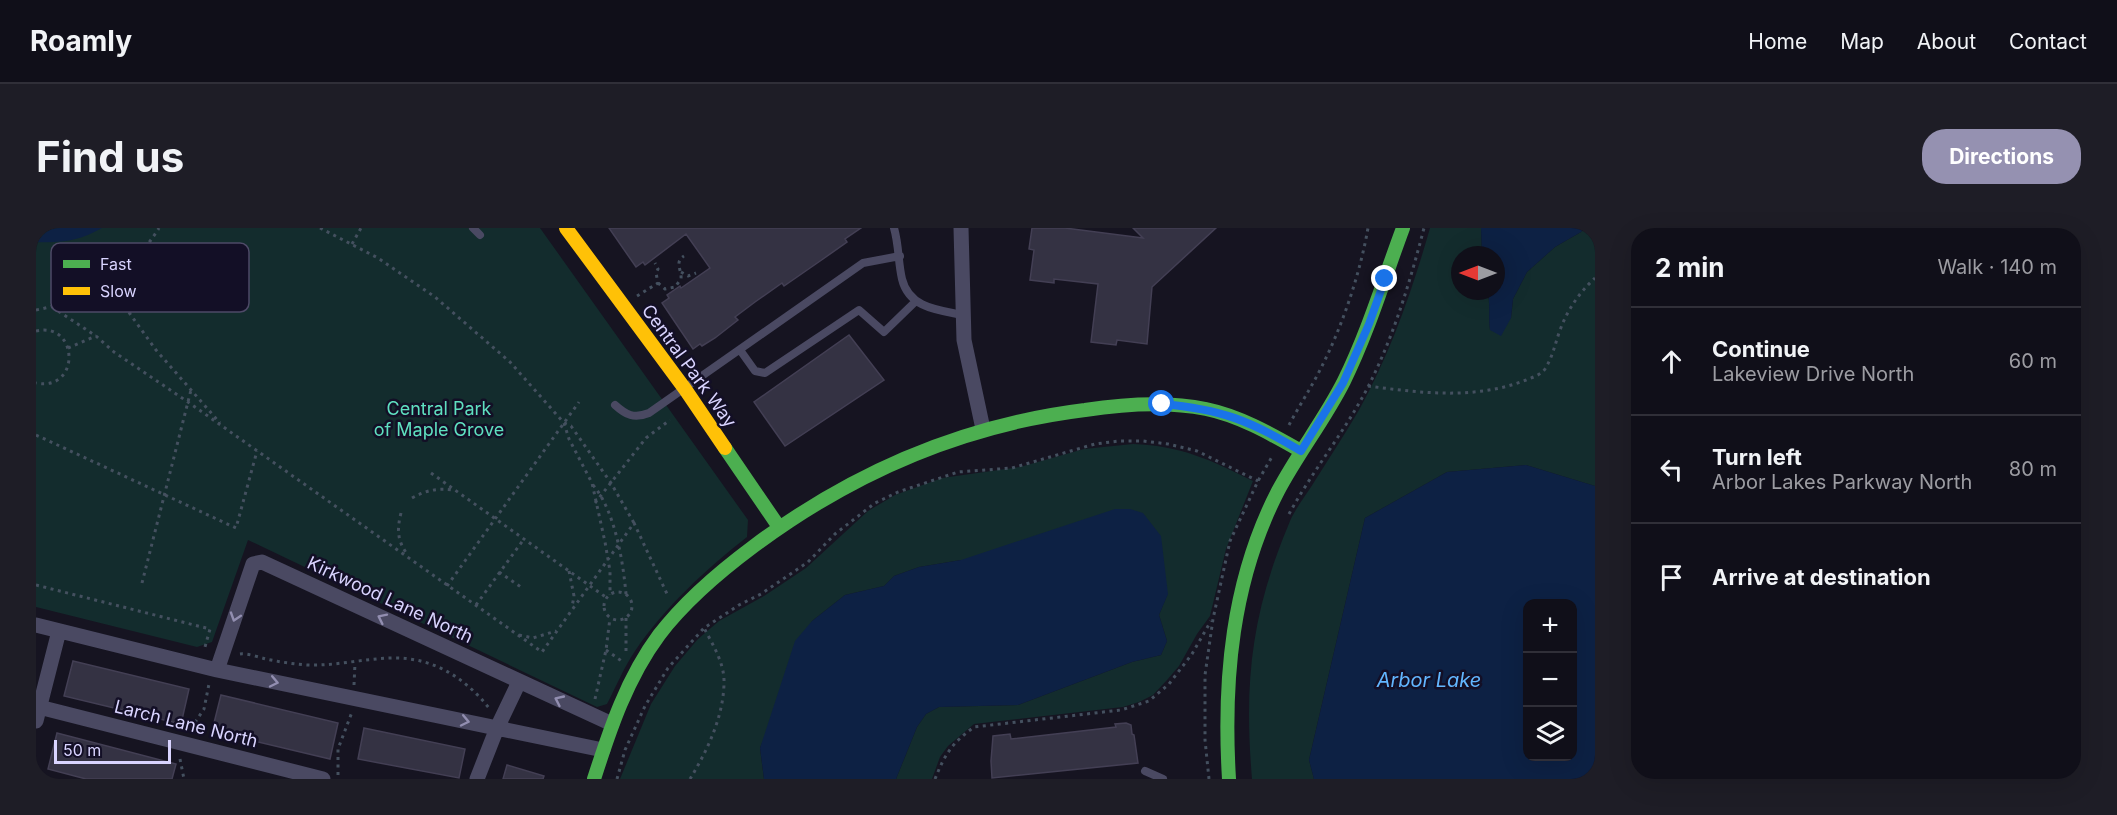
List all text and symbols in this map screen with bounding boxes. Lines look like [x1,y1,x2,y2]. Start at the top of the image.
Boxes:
text: Roamly [30,24,132,58]
text: Home [1748,29,1807,54]
text: Map [1840,29,1884,54]
text: About [1917,29,1976,54]
text: Contact [2009,29,2087,54]
button: Directions [1922,129,2081,184]
text: Find us [36,131,184,182]
legend [51,243,249,312]
north arrow [1451,246,1505,300]
text: 2 min [1655,252,1725,283]
text: Fast [100,254,132,274]
text: Walk · 140 m [1937,255,2057,279]
route end [1371,265,1397,291]
text: Slow [100,281,137,301]
street label: Central Park Way [638,300,741,431]
text: Continue [1712,336,1810,362]
icon: ahead [1655,345,1688,378]
text: 60 m [2009,349,2057,373]
text: Lakeview Drive North [1712,362,1914,386]
route start [1148,390,1174,416]
park label: Central Park of Maple Grove [374,398,504,440]
text: Turn left [1712,444,1802,470]
icon: left [1655,453,1688,486]
text: 80 m [2009,457,2057,481]
text: Arbor Lakes Parkway North [1712,470,1972,494]
street label: Kirkwood Lane North [304,552,476,647]
icon: arrive [1655,561,1688,594]
text: Arrive at destination [1712,564,1931,590]
map controls [1523,599,1577,761]
button: + [1523,599,1577,653]
one-way arrow [229,611,242,622]
one-way arrow [378,613,389,625]
button: − [1523,653,1577,707]
water label: Arbor Lake [1376,668,1481,692]
one-way arrow [269,675,279,688]
street label: Larch Lane North [112,696,260,752]
one-way arrow [554,696,565,708]
button: layers [1523,707,1577,761]
one-way arrow [460,714,470,727]
scale bar [54,737,171,764]
text: 50 m [63,740,101,760]

